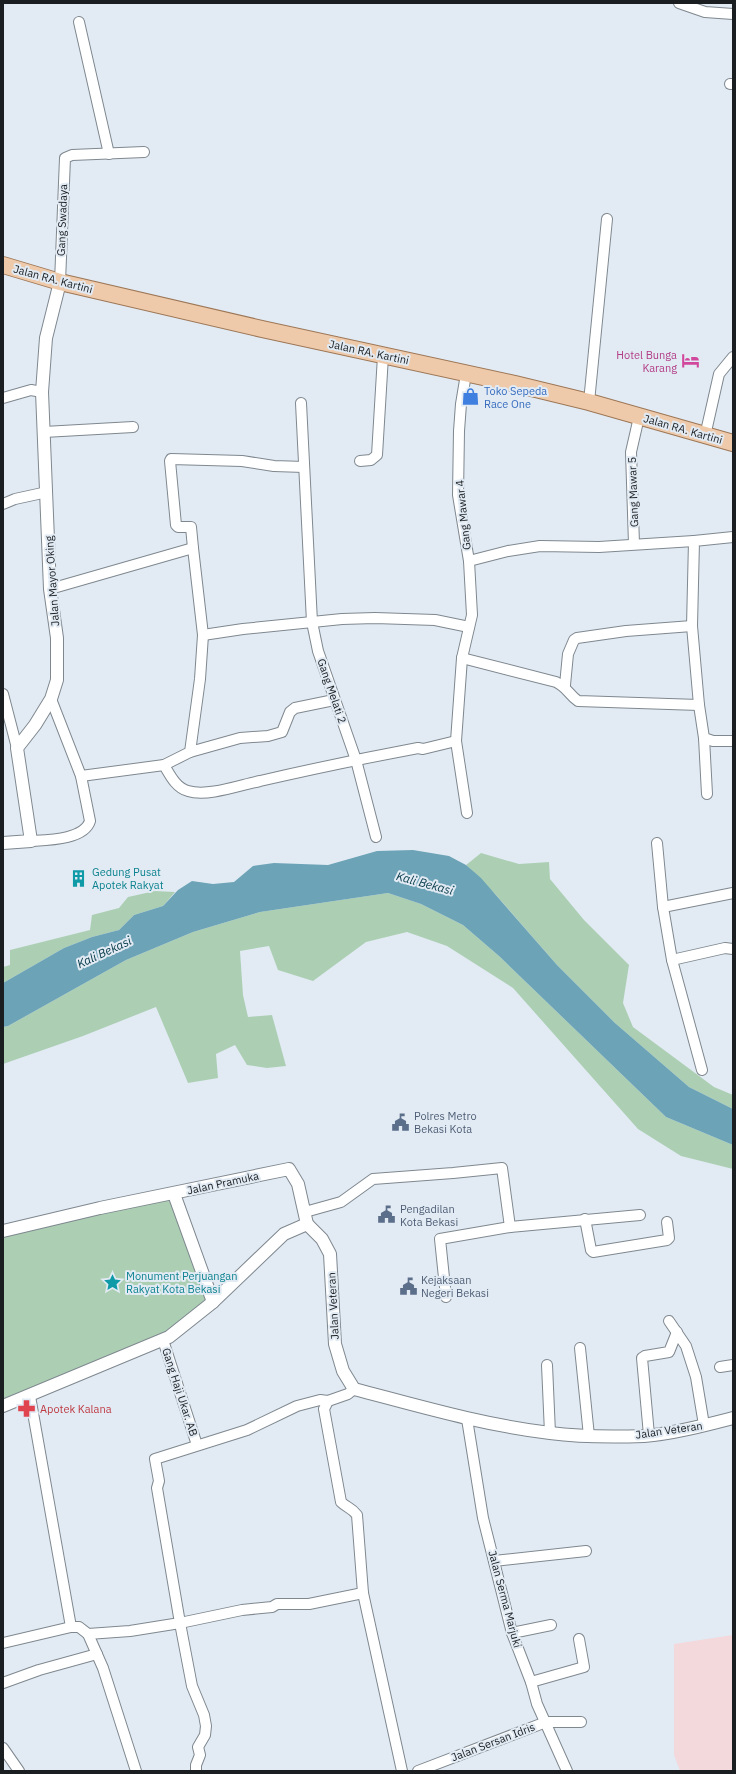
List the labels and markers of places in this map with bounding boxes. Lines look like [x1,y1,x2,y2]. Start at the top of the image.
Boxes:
place label: Hotel Bunga Karang [616,348,677,375]
hotel icon: Hotel Bunga Karang [680,351,700,371]
place label: Toko Sepeda Race One [484,384,547,411]
shop icon: Toko Sepeda Race One [461,387,481,407]
place label: Gedung Pusat Apotek Rakyat [92,865,164,892]
building icon: Gedung Pusat Apotek Rakyat [69,868,89,888]
place label: Polres Metro Bekasi Kota [414,1109,477,1136]
public building icon: Polres Metro Bekasi Kota [391,1112,411,1132]
place label: Pengadilan Kota Bekasi [400,1202,458,1229]
public building icon: Pengadilan Kota Bekasi [377,1205,397,1225]
place label: Monument Perjuangan Rakyat Kota Bekasi [126,1269,237,1296]
place icon: Monument Perjuangan Rakyat Kota Bekasi [103,1272,123,1292]
place label: Kejaksaan Negeri Bekasi [421,1273,489,1300]
public building icon: Kejaksaan Negeri Bekasi [398,1276,418,1296]
pharmacy icon: Apotek Kalana [17,1399,37,1419]
place label: Apotek Kalana [40,1402,112,1416]

